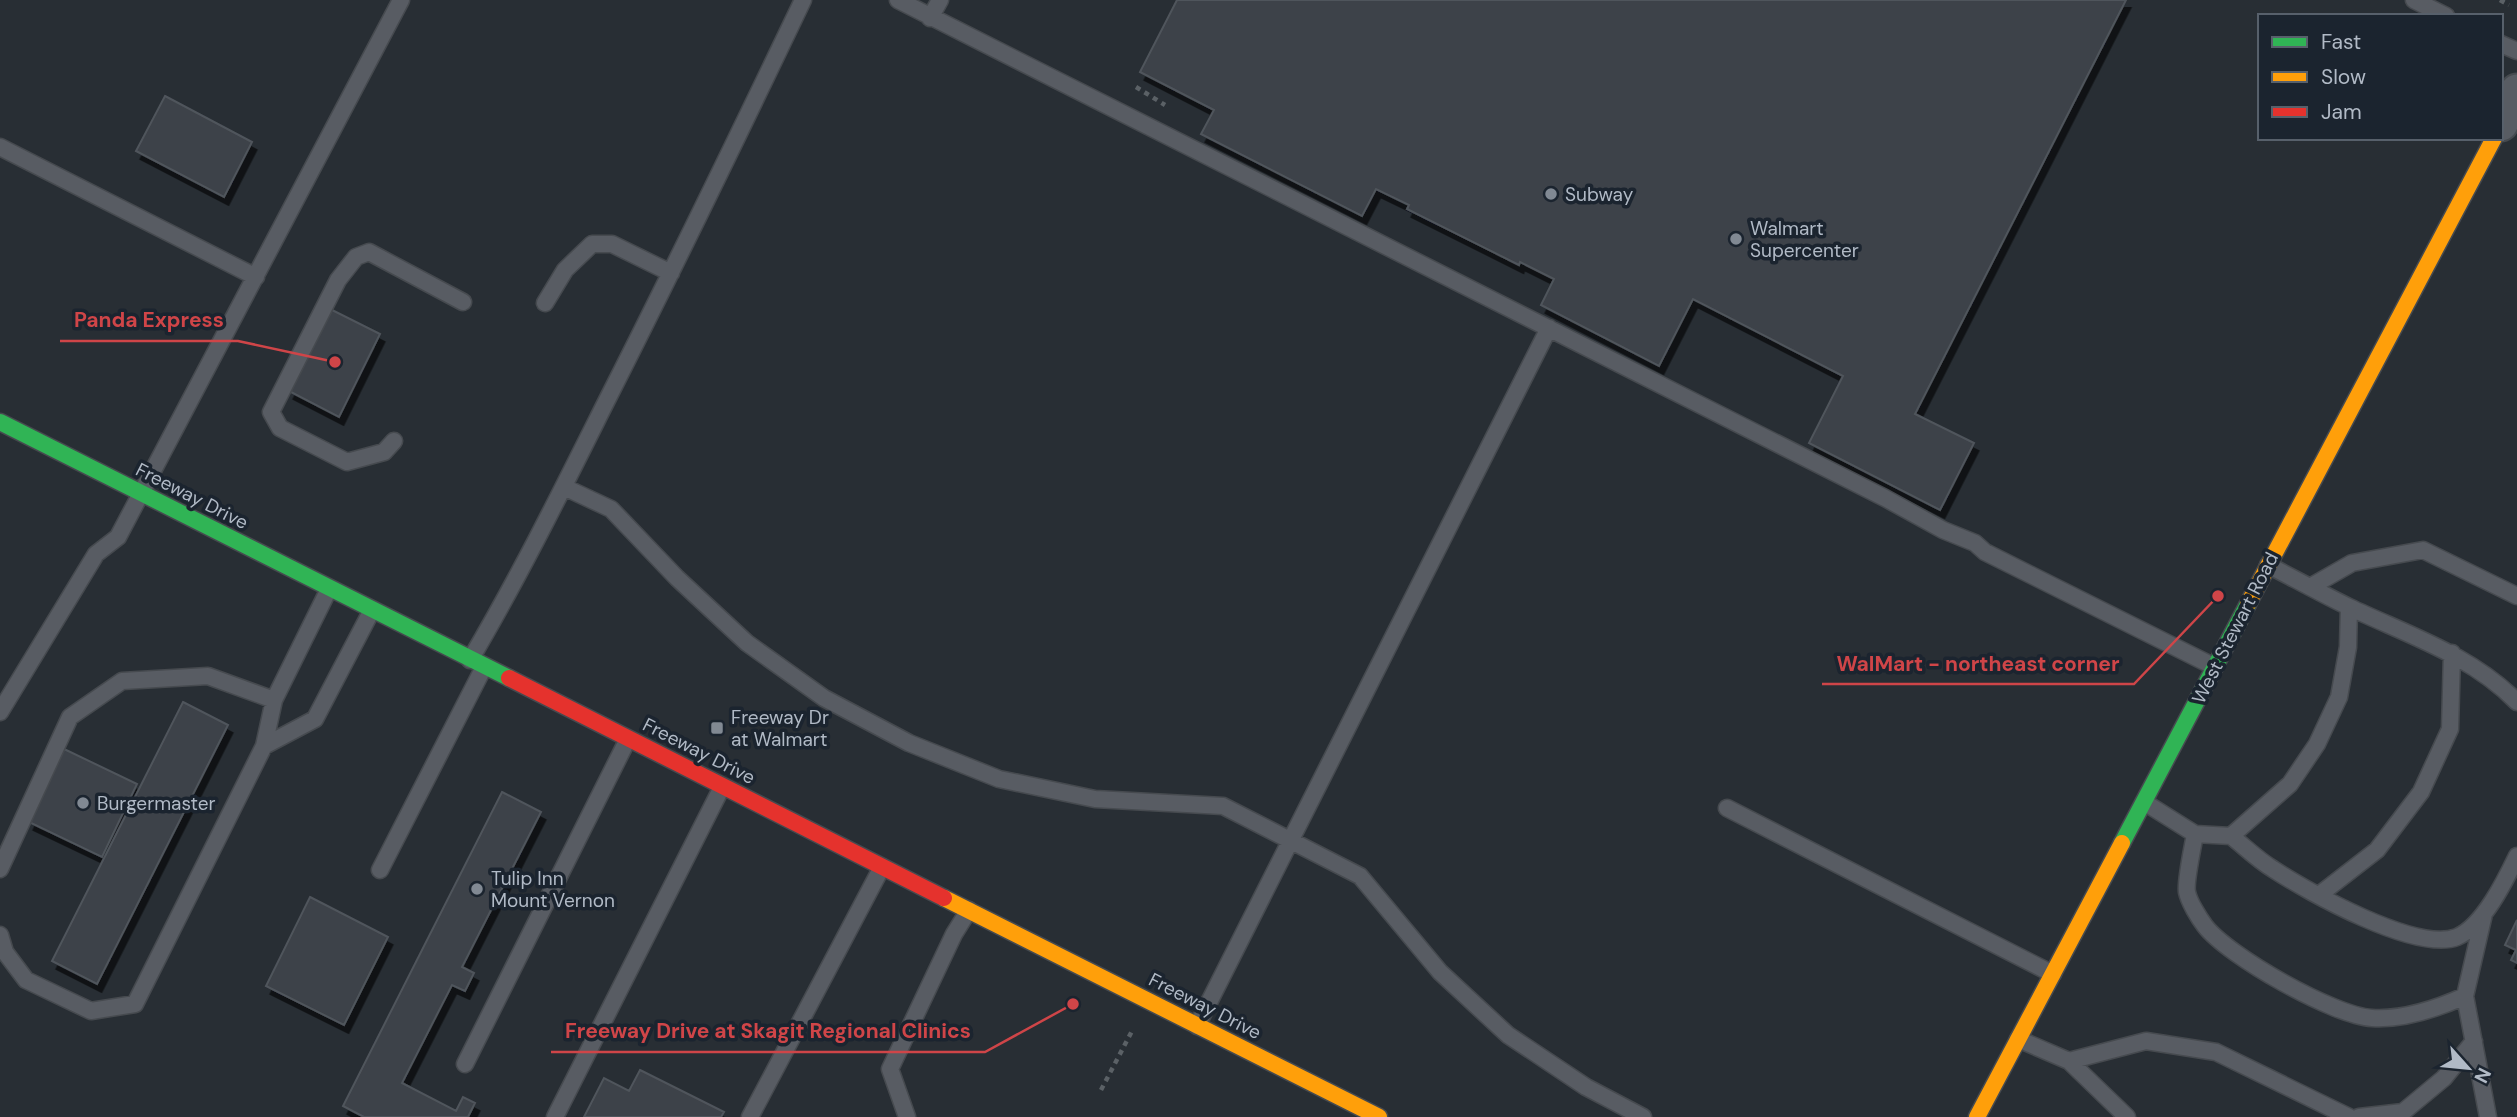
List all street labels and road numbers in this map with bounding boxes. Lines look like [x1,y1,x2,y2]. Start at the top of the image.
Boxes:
street label: Freeway Drive [132,457,252,535]
street label: West Stewart Road [2186,548,2284,708]
street label: Freeway Drive [639,712,759,790]
street label: Freeway Drive [1145,967,1265,1045]

